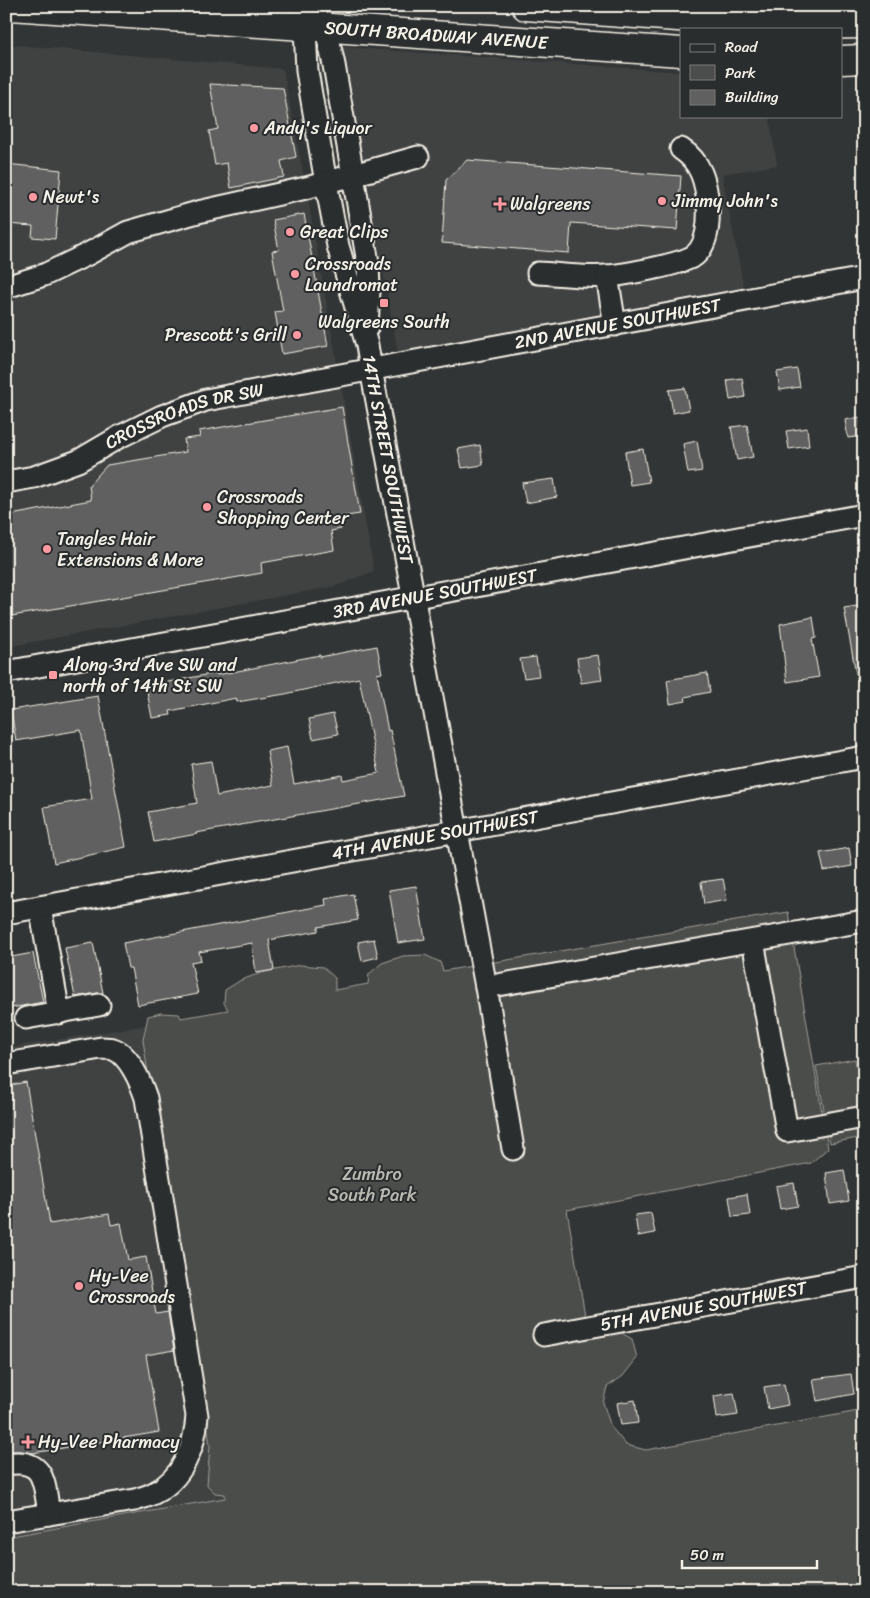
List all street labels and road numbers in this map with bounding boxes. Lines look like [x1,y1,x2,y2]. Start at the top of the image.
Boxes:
street label: SOUTH BROADWAY AVENUE [323,12,550,59]
street label: 2ND AVENUE SOUTHWEST [512,289,724,359]
street label: 14TH STREET SOUTHWEST [353,352,423,567]
street label: CROSSROADS DR SW [98,373,267,458]
street label: 3RD AVENUE SOUTHWEST [330,559,541,628]
street label: 4TH AVENUE SOUTHWEST [329,800,542,870]
street label: 5TH AVENUE SOUTHWEST [598,1272,810,1341]

